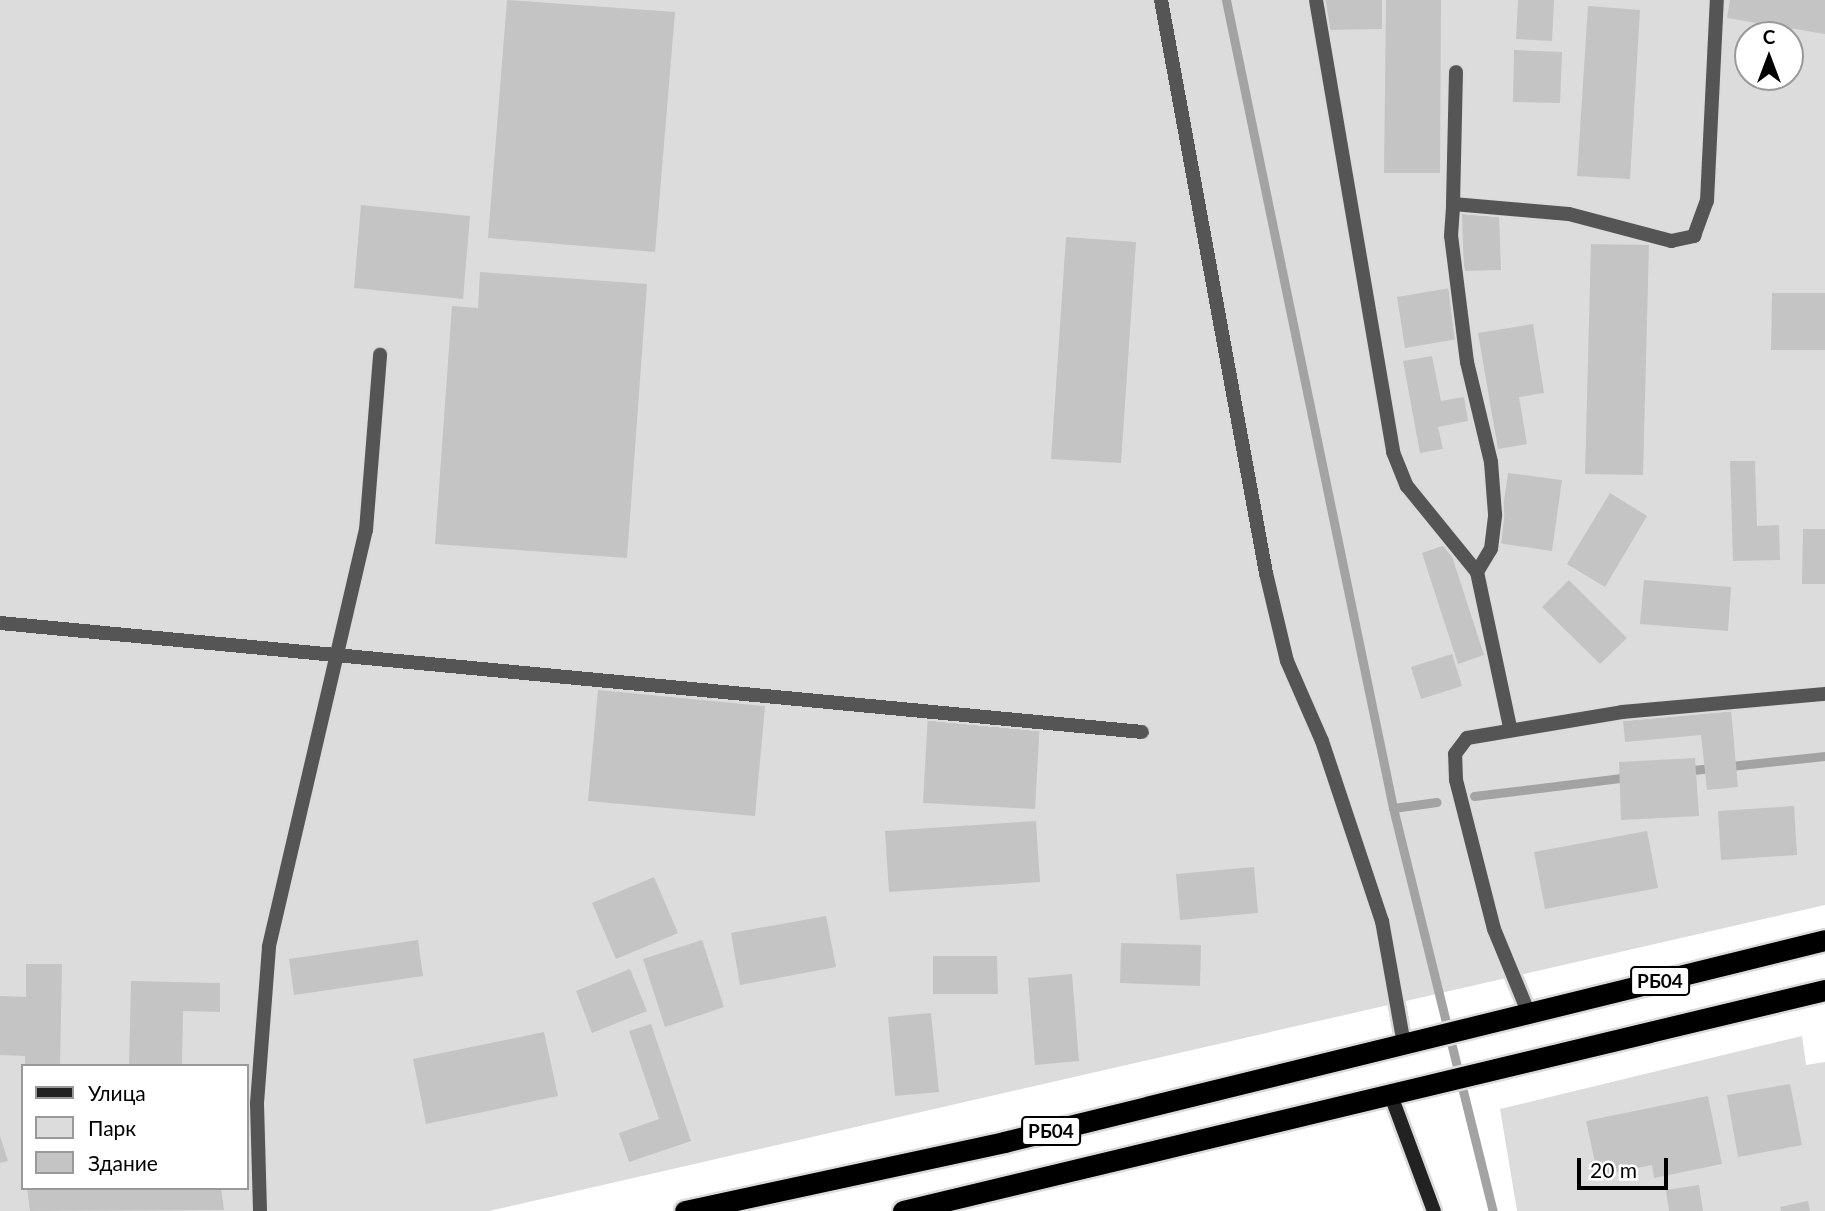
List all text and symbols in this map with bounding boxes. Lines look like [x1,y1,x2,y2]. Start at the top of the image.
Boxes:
north arrow [1734,21,1804,91]
text: С [1763,25,1775,48]
road number: РБ04 [1628,965,1692,996]
legend [21,1064,248,1190]
text: Улица [88,1080,146,1105]
text: Парк [88,1115,136,1140]
road number: РБ04 [1020,1116,1082,1147]
scale bar [1580,1144,1671,1188]
text: Здание [88,1150,158,1175]
text: 20 m [1590,1157,1637,1182]

